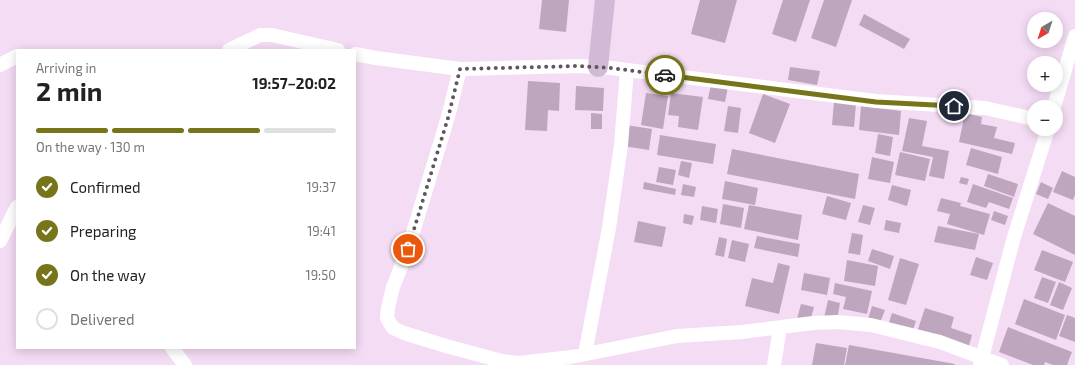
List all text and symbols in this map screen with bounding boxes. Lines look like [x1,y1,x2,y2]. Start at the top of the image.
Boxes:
north arrow [1027,12,1063,48]
map controls [1027,12,1063,136]
courier [645,55,685,95]
button: + [1027,56,1063,92]
text: Arriving in [36,60,96,76]
icon: car [654,64,676,86]
text: 19:57–20:02 [252,74,336,92]
text: 2 min [36,75,102,106]
pin [937,89,971,123]
icon: home [943,95,965,117]
button: − [1027,100,1063,136]
text: On the way · 130 m [36,139,145,155]
icon: check [36,176,58,198]
text: Confirmed [70,178,141,196]
text: 19:37 [306,179,336,195]
icon: check [36,220,58,242]
text: Preparing [70,222,136,240]
text: 19:41 [307,223,336,239]
pin [391,232,425,266]
icon: bag [397,238,419,260]
icon: check [36,264,58,286]
text: On the way [70,266,146,284]
text: 19:50 [306,267,336,283]
text: Delivered [70,310,135,328]

